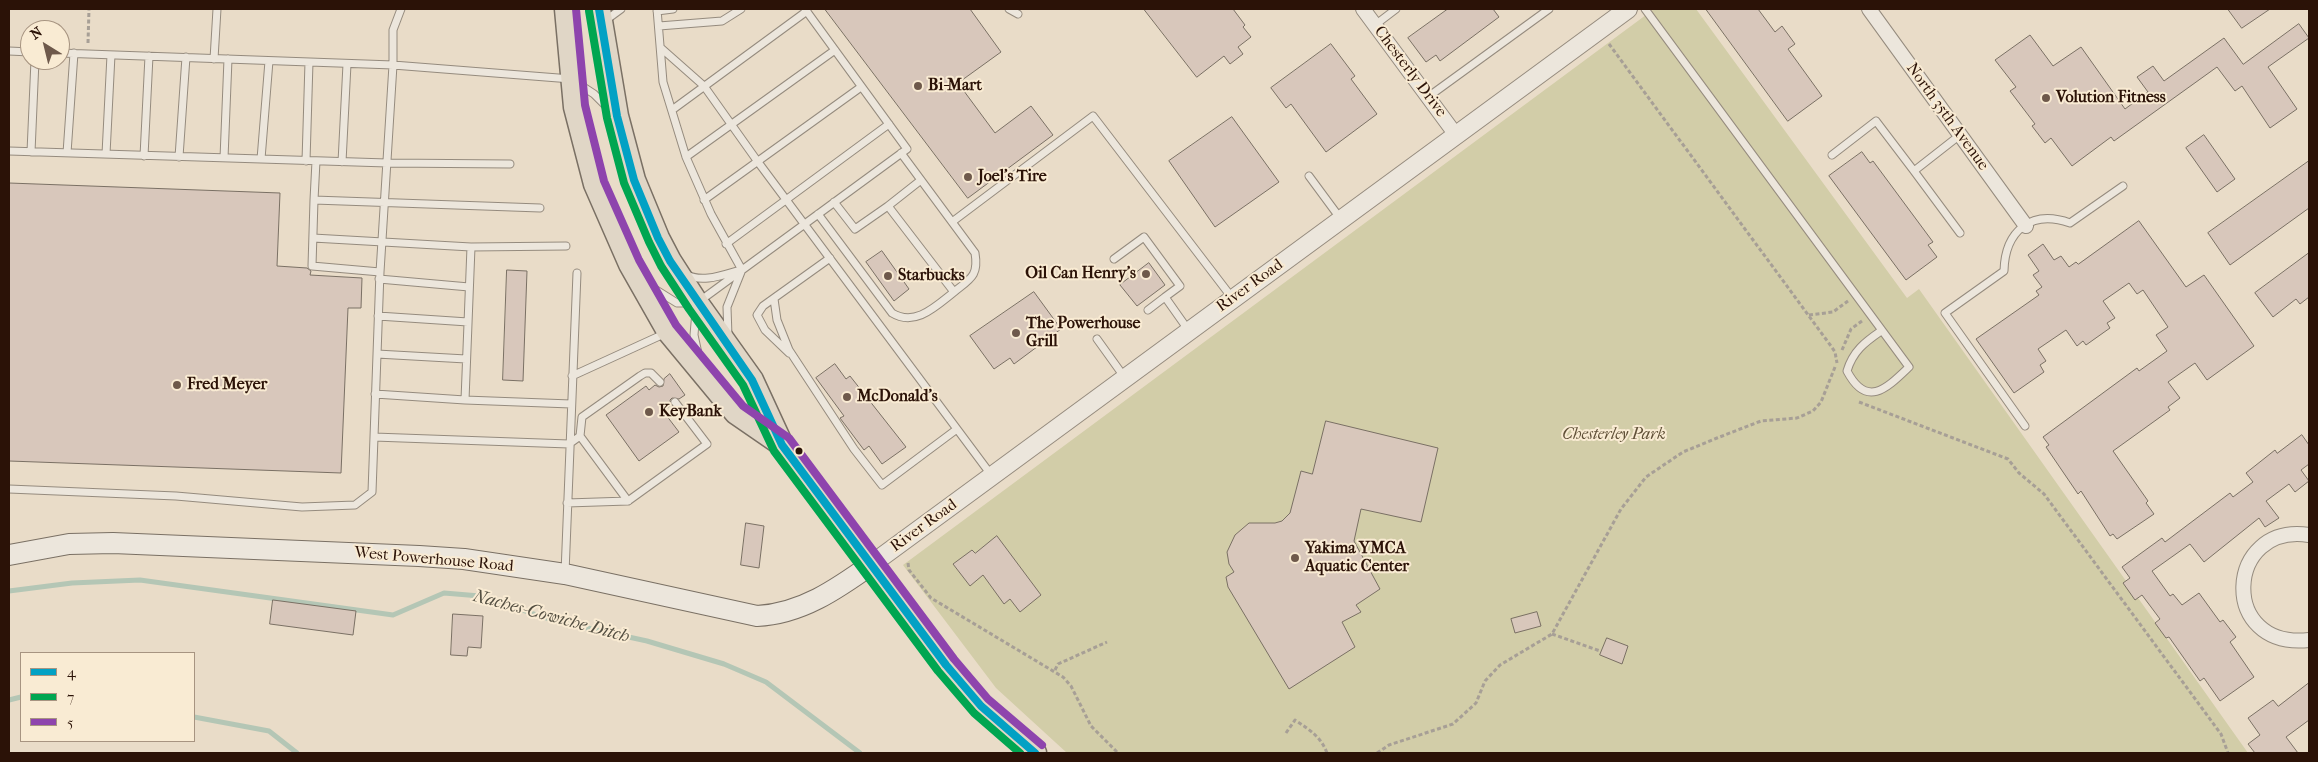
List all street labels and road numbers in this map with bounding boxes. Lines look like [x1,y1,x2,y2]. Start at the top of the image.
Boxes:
street label: Chesterly Drive [1370,23,1450,121]
street label: North 35th Avenue [1902,60,1992,174]
street label: River Road [1213,255,1287,317]
street label: River Road [887,495,961,557]
street label: West Powerhouse Road [354,543,514,577]

